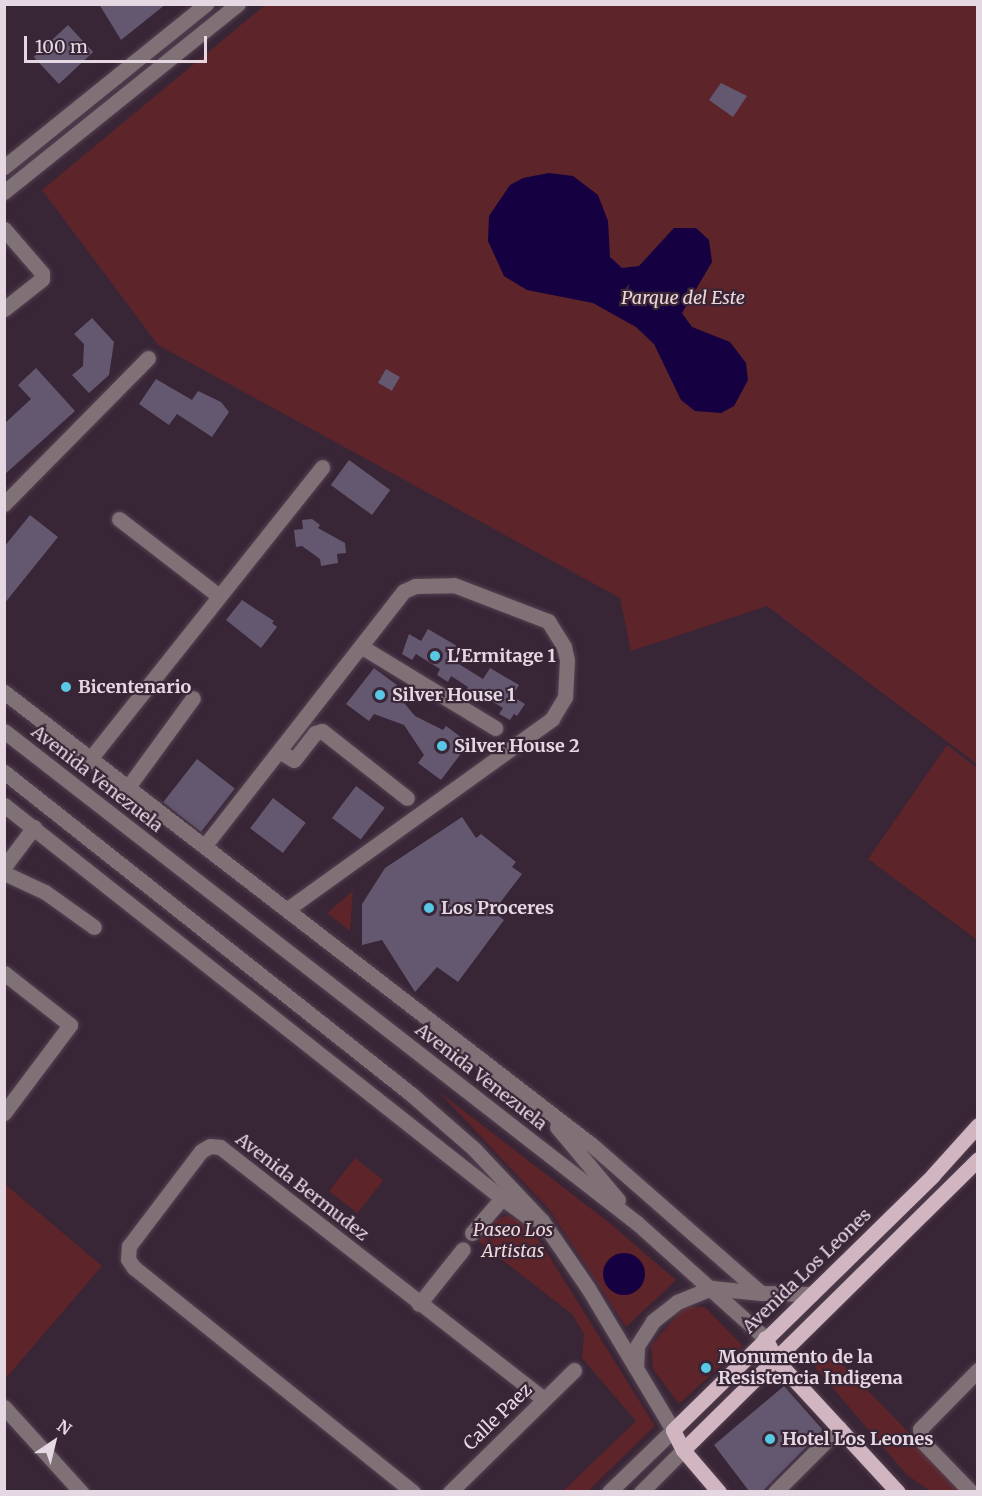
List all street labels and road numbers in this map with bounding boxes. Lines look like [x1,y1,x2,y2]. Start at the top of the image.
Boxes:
street label: Avenida Venezuela [27,721,167,837]
street label: Avenida Venezuela [411,1019,551,1135]
street label: Avenida Bermudez [231,1128,373,1246]
street label: Avenida Los Leones [738,1204,876,1338]
street label: Calle Paez [459,1379,537,1455]

